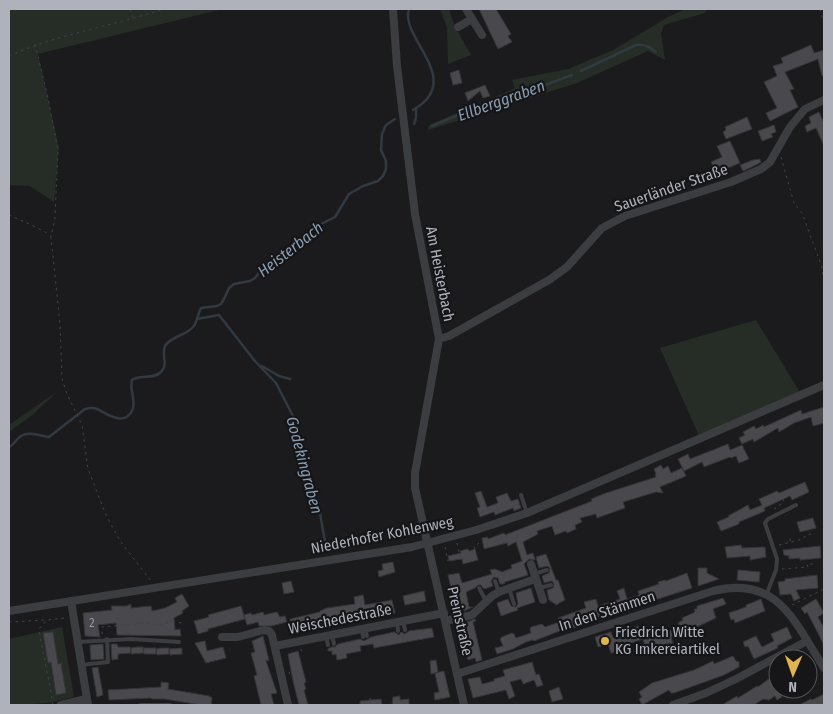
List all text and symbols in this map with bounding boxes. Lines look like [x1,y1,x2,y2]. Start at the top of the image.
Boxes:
water label: Ellberggraben [455,76,547,125]
street label: Sauerländer Straße [612,160,730,216]
water label: Heisterbach [254,218,327,281]
street label: Am Heisterbach [422,225,458,323]
water label: Godekingraben [282,414,327,516]
street label: Niederhofer Kohlenweg [309,512,455,558]
street label: Preinstraße [443,585,477,657]
street label: In den Stämmen [557,587,657,635]
street label: Weischedestraße [287,600,393,638]
house number: 2 [89,616,95,630]
place label: Friedrich Witte KG Imkereiartikel [615,623,720,658]
marker: Friedrich Witte KG Imkereiartikel [599,635,611,647]
north arrow [768,649,818,699]
text: N [788,678,797,695]

